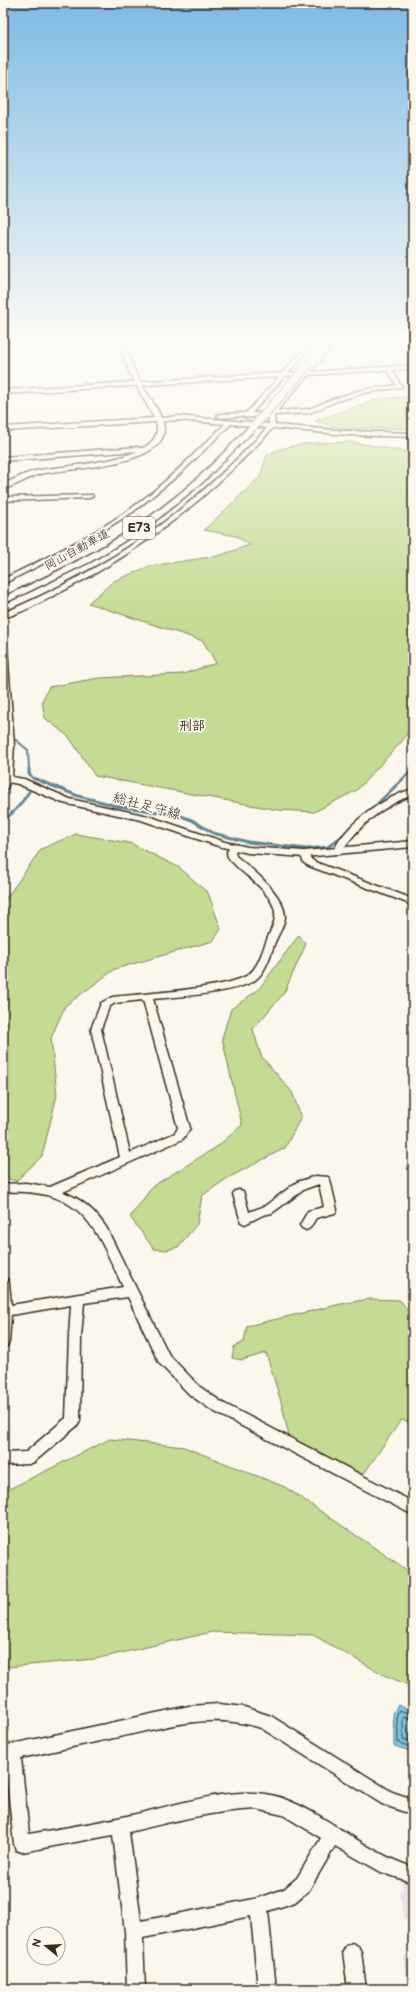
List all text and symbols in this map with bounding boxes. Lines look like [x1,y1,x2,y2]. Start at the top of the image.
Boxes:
road number: E73 [123,517,155,539]
street label: 岡山自動車道 [42,526,112,574]
district label: 刑部 [179,718,205,734]
street label: 総社足守線 [111,789,183,823]
north arrow [26,1926,66,1966]
text: N [30,1937,44,1949]

